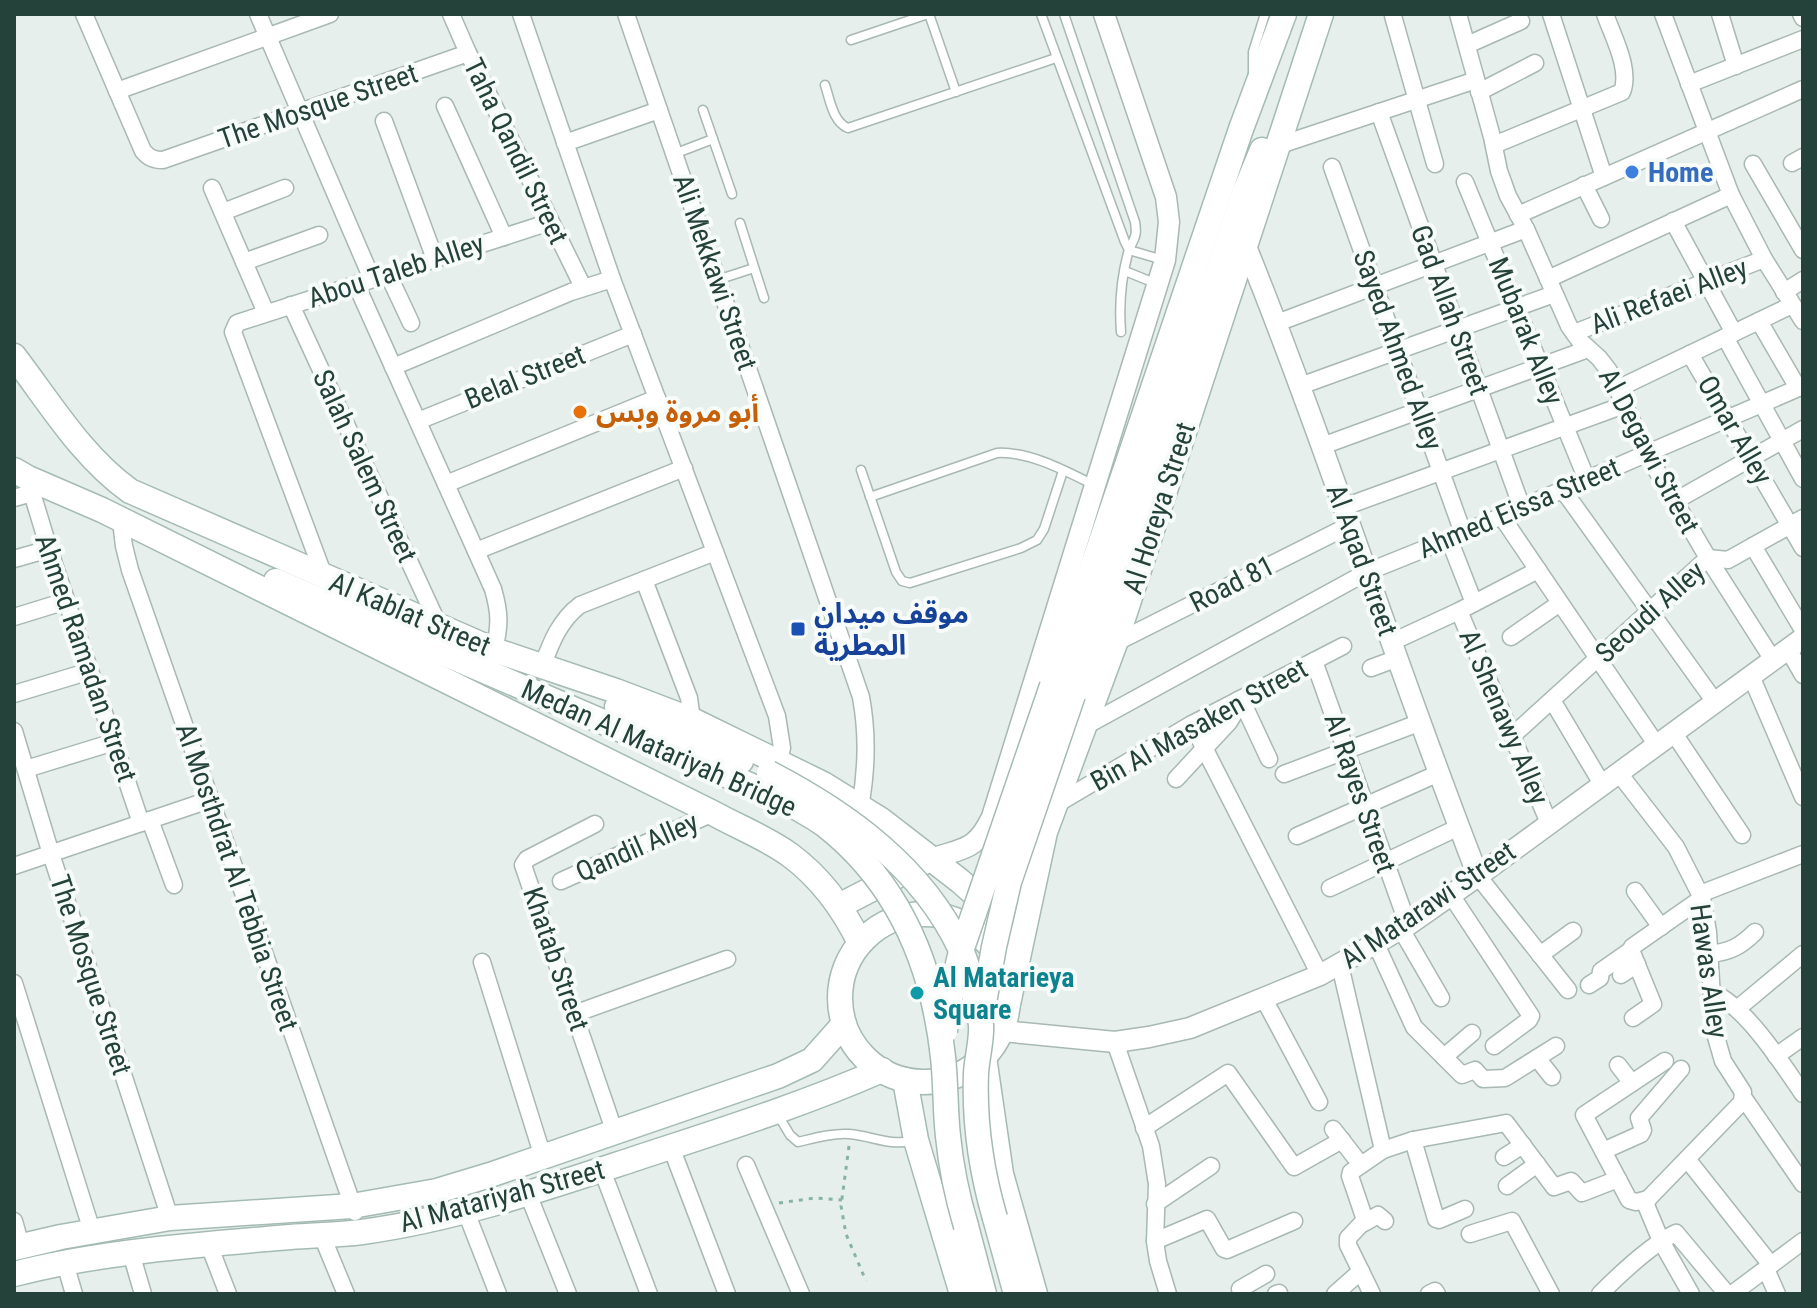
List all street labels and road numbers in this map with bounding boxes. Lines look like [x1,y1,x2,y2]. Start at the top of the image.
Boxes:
street label: Taha Qandil Street [457,53,575,249]
street label: The Mosque Street [214,56,422,156]
street label: Ali Mekkawi Street [666,170,764,374]
street label: Gad Allah Street [1404,221,1496,399]
street label: Abou Taleb Alley [304,227,489,315]
street label: Sayed Ahmed Alley [1347,245,1450,455]
street label: Ali Refaei Alley [1586,251,1752,341]
street label: Mubarak Alley [1481,253,1571,410]
street label: Belal Street [460,338,590,416]
street label: Al Degawi Street [1592,363,1706,539]
street label: Salah Salem Street [306,365,424,567]
street label: Omar Alley [1691,370,1779,490]
street label: Al Horeya Street [1116,418,1202,598]
street label: Ahmed Eissa Street [1413,451,1625,565]
street label: Al Aqad Street [1319,480,1405,640]
street label: Ahmed Ramadan Street [28,530,144,786]
street label: Road 81 [1184,549,1280,619]
street label: Seoudi Alley [1589,554,1712,670]
street label: Al Kablat Street [325,565,495,663]
street label: Al Shenawy Alley [1452,624,1556,810]
street label: Bin Al Masaken Street [1085,652,1313,798]
street label: Medan Al Matariyah Bridge [516,672,802,824]
street label: Al Rayes Street [1317,709,1403,877]
street label: Al Mosthdrat Al Tebbia Street [169,719,305,1035]
street label: Qandil Alley [571,805,704,889]
street label: Al Matarawi Street [1334,834,1522,976]
street label: The Mosque Street [43,871,139,1079]
street label: Khatab Street [516,883,596,1035]
street label: Hawas Alley [1683,902,1735,1041]
street label: Al Matariyah Street [396,1153,608,1239]

